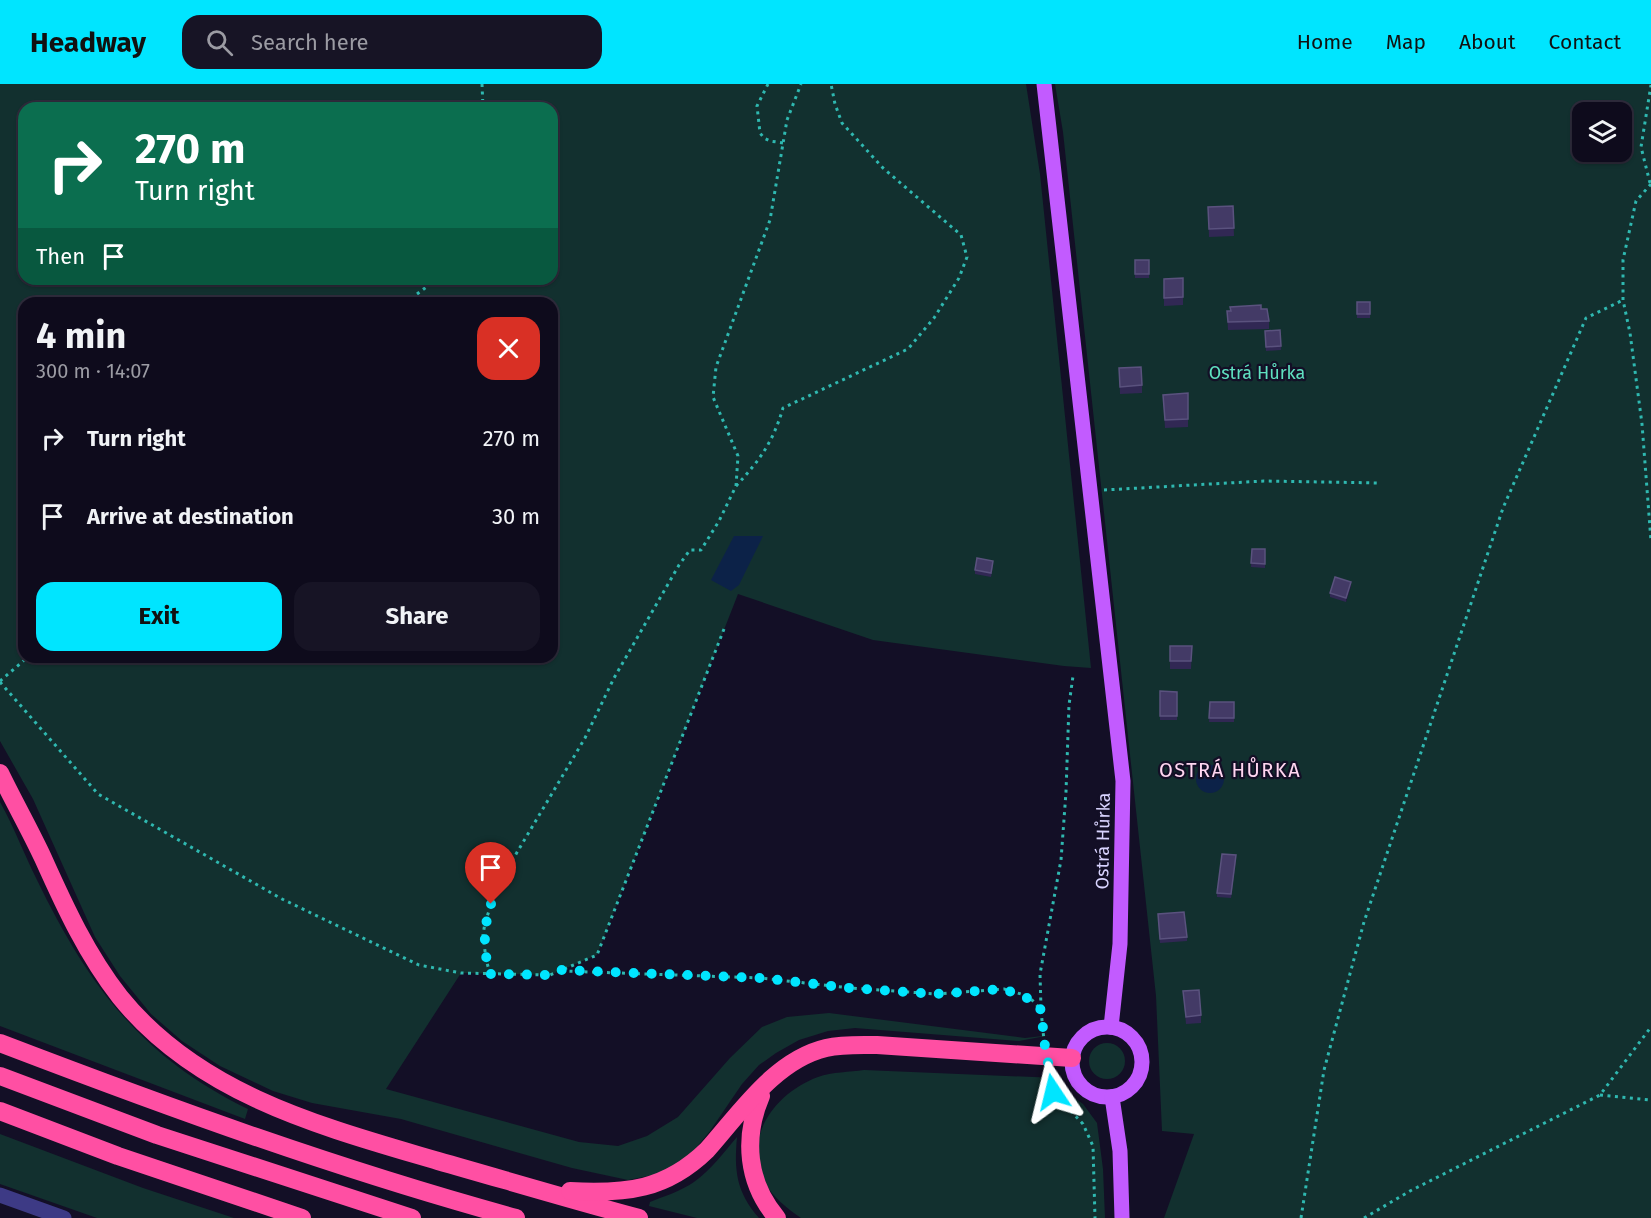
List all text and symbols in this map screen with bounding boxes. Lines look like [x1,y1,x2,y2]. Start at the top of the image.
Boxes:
search box [182,15,602,69]
text: Headway [30,26,146,59]
icon: search [203,26,236,59]
text: Search here [251,29,369,56]
text: Home [1297,29,1353,55]
text: Map [1386,29,1426,55]
text: About [1459,29,1516,55]
text: Contact [1549,29,1621,55]
map controls [1572,102,1632,162]
button: layers [1572,102,1632,162]
text: 270 m [135,124,246,174]
icon: right [36,126,114,204]
text: Turn right [135,175,255,207]
icon: arrive [97,240,130,273]
text: Then [36,243,85,270]
text: 4 min [36,314,126,358]
button: close [477,317,540,380]
text: 300 m · 14:07 [36,359,150,383]
park label: Ostrá Hůrka [1209,362,1305,384]
icon: right [36,422,69,455]
text: Turn right [87,425,186,452]
text: 270 m [483,425,540,452]
icon: arrive [36,500,69,533]
text: Arrive at destination [87,503,294,530]
text: 30 m [492,503,540,530]
button: Exit [36,582,282,651]
button: Share [294,582,540,651]
district label: OSTRÁ HŮRKA [1159,757,1301,782]
street label: Ostrá Hůrka [1091,792,1115,890]
pin [465,842,516,904]
icon: arrive [474,851,507,884]
position arrow [1021,1060,1085,1124]

